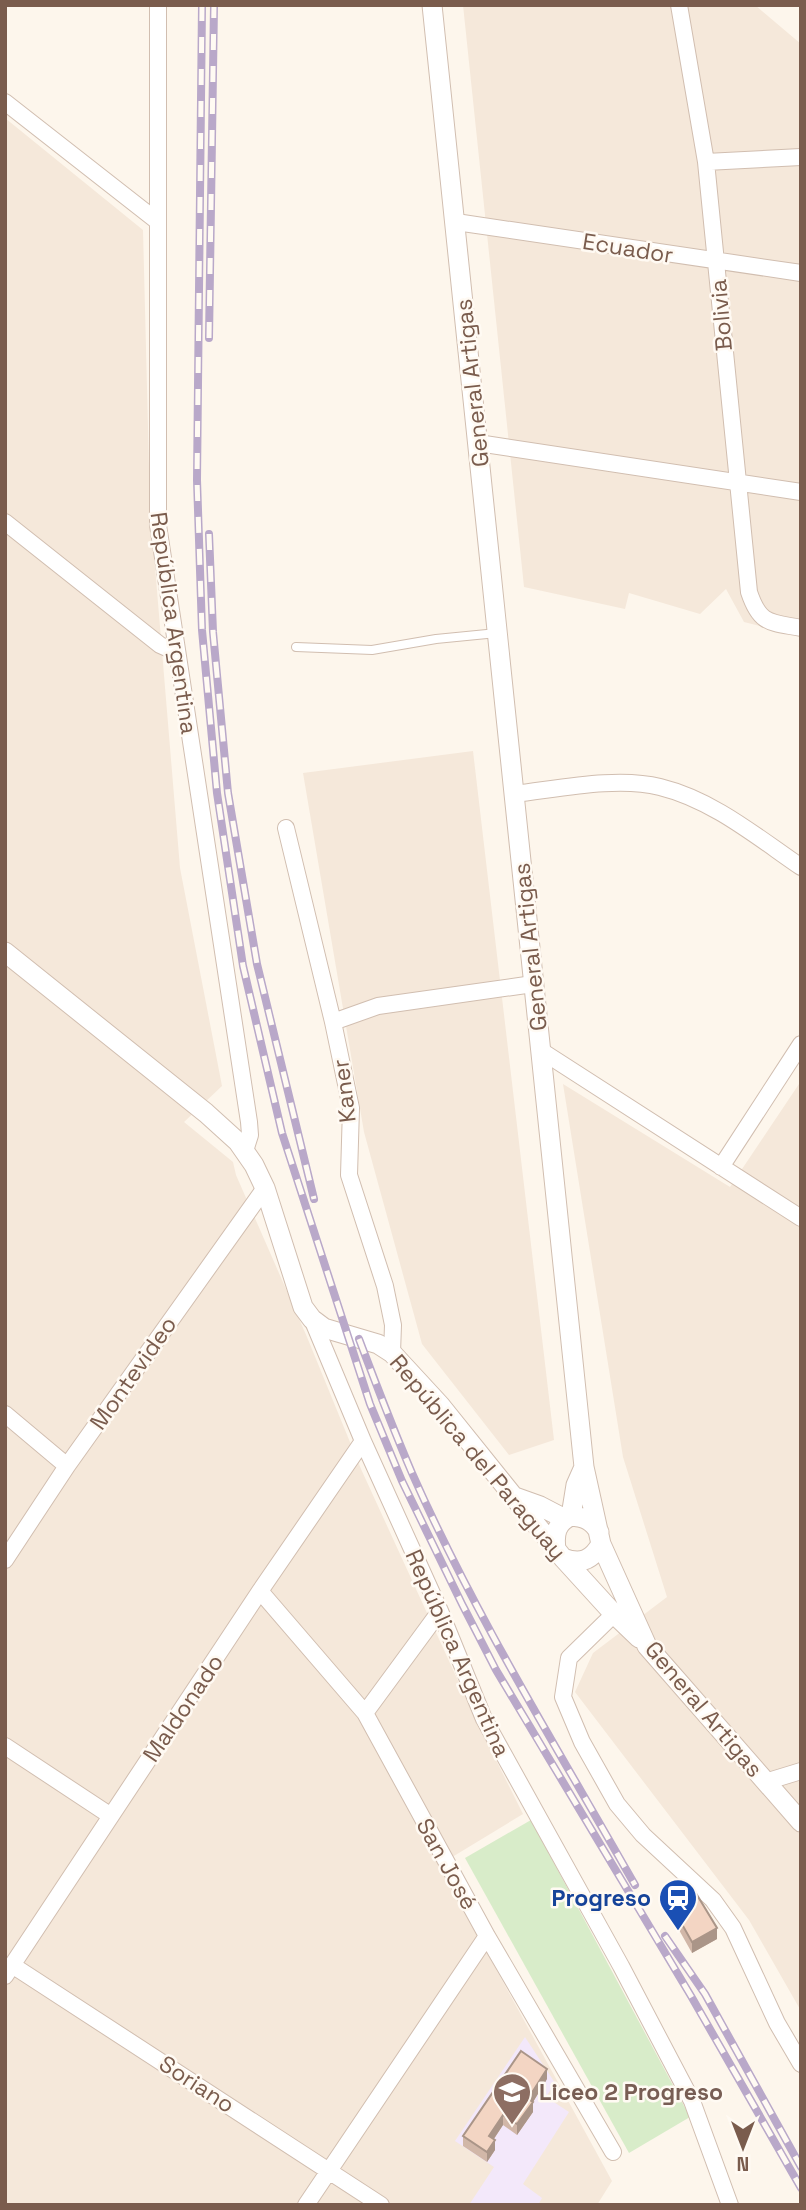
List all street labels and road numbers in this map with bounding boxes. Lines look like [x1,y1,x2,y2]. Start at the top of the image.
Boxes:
street label: Ecuador [581,226,675,270]
street label: Bolivia [703,278,739,352]
street label: General Artigas [448,298,496,468]
street label: República Argentina [144,510,204,736]
street label: General Artigas [506,862,554,1032]
street label: Kaner [325,1058,363,1124]
street label: Montevideo [83,1310,183,1436]
street label: República del Paraguay [383,1348,573,1566]
street label: República Argentina [399,1545,517,1761]
street label: General Artigas [638,1635,770,1783]
street label: Maldonado [136,1648,230,1768]
street label: San José [410,1813,484,1915]
street label: Soriano [154,2048,240,2120]

